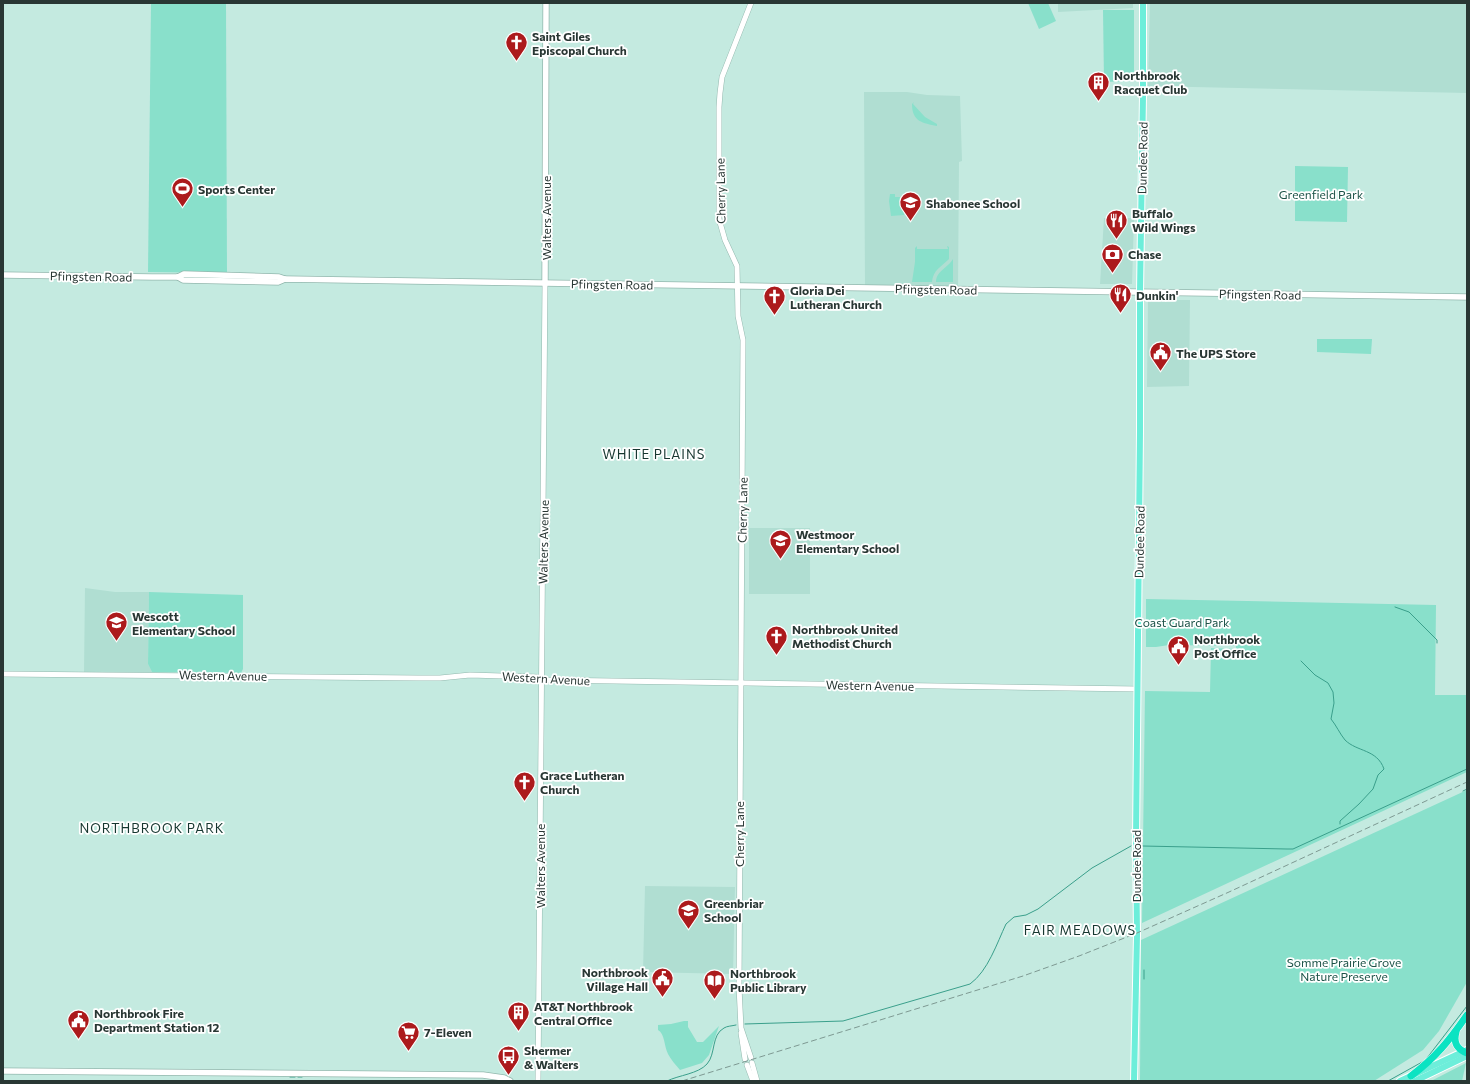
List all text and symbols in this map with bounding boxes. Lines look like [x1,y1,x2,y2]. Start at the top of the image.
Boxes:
place label: Saint Giles Episcopal Church [532,29,627,57]
church icon: Saint Giles Episcopal Church [504,30,530,63]
place label: Northbrook Racquet Club [1114,68,1187,96]
building icon: Northbrook Racquet Club [1085,69,1111,102]
street label: Dundee Road [1134,122,1150,194]
street label: Cherry Lane [712,158,728,224]
sports icon: Sports Center [170,176,196,209]
street label: Walters Avenue [539,176,553,260]
place label: Sports Center [198,182,275,196]
park label: Greenfield Park [1279,187,1364,201]
school or university icon: Shabonee School [898,190,924,223]
place label: Shabonee School [926,196,1020,210]
place label: Buffalo Wild Wings [1132,206,1196,234]
restaurant icon: Buffalo Wild Wings [1103,207,1129,240]
bank icon: Chase [1099,241,1125,274]
place label: Chase [1128,247,1161,261]
street label: Pfingsten Road [50,268,132,284]
street label: Pfingsten Road [571,276,653,292]
street label: Pfingsten Road [895,281,977,297]
restaurant icon: Dunkin' [1108,282,1134,315]
place label: Gloria Dei Lutheran Church [790,283,882,311]
church icon: Gloria Dei Lutheran Church [762,284,788,317]
street label: Pfingsten Road [1219,286,1301,302]
place label: Dunkin' [1136,288,1179,302]
public building icon: The UPS Store [1148,340,1174,373]
place label: The UPS Store [1176,346,1256,360]
district label: WHITE PLAINS [603,446,705,462]
street label: Cherry Lane [734,477,750,543]
street label: Walters Avenue [535,500,551,584]
street label: Dundee Road [1131,506,1147,578]
place label: Westmoor Elementary School [796,527,899,555]
school or university icon: Westmoor Elementary School [767,528,793,561]
place label: Wescott Elementary School [132,609,235,637]
school or university icon: Wescott Elementary School [103,610,129,643]
park label: Coast Guard Park [1134,615,1230,629]
place label: Northbrook United Methodist Church [792,622,898,650]
church icon: Northbrook United Methodist Church [764,623,790,656]
place label: Northbrook Post Office [1194,632,1260,660]
public building icon: Northbrook Post Office [1166,633,1192,666]
street label: Western Avenue [179,667,267,683]
street label: Western Avenue [502,669,590,687]
street label: Western Avenue [826,677,914,693]
place label: Grace Lutheran Church [540,768,625,796]
church icon: Grace Lutheran Church [511,769,537,802]
street label: Cherry Lane [732,801,746,867]
district label: NORTHBROOK PARK [79,820,225,836]
street label: Walters Avenue [533,824,547,908]
street label: Dundee Road [1129,830,1143,902]
place label: Greenbriar School [704,896,764,924]
school or university icon: Greenbriar School [676,897,702,930]
district label: FAIR MEADOWS [1024,922,1136,938]
park label: Somme Prairie Grove Nature Preserve [1287,955,1401,983]
place label: Northbrook Village Hall [582,965,648,993]
public building icon: Northbrook Village Hall [650,966,676,999]
place label: Northbrook Public Library [730,966,807,994]
library icon: Northbrook Public Library [701,967,727,1000]
place label: AT&T Northbrook Central Office [534,999,633,1027]
building icon: AT&T Northbrook Central Office [505,1000,531,1033]
place label: Northbrook Fire Department Station 12 [94,1006,219,1034]
public building icon: Northbrook Fire Department Station 12 [65,1007,91,1040]
supermarket icon: 7-Eleven [395,1019,421,1052]
place label: 7-Eleven [424,1025,472,1039]
place label: Shermer & Walters [524,1043,579,1071]
bus stop icon: Shermer & Walters [496,1044,522,1077]

